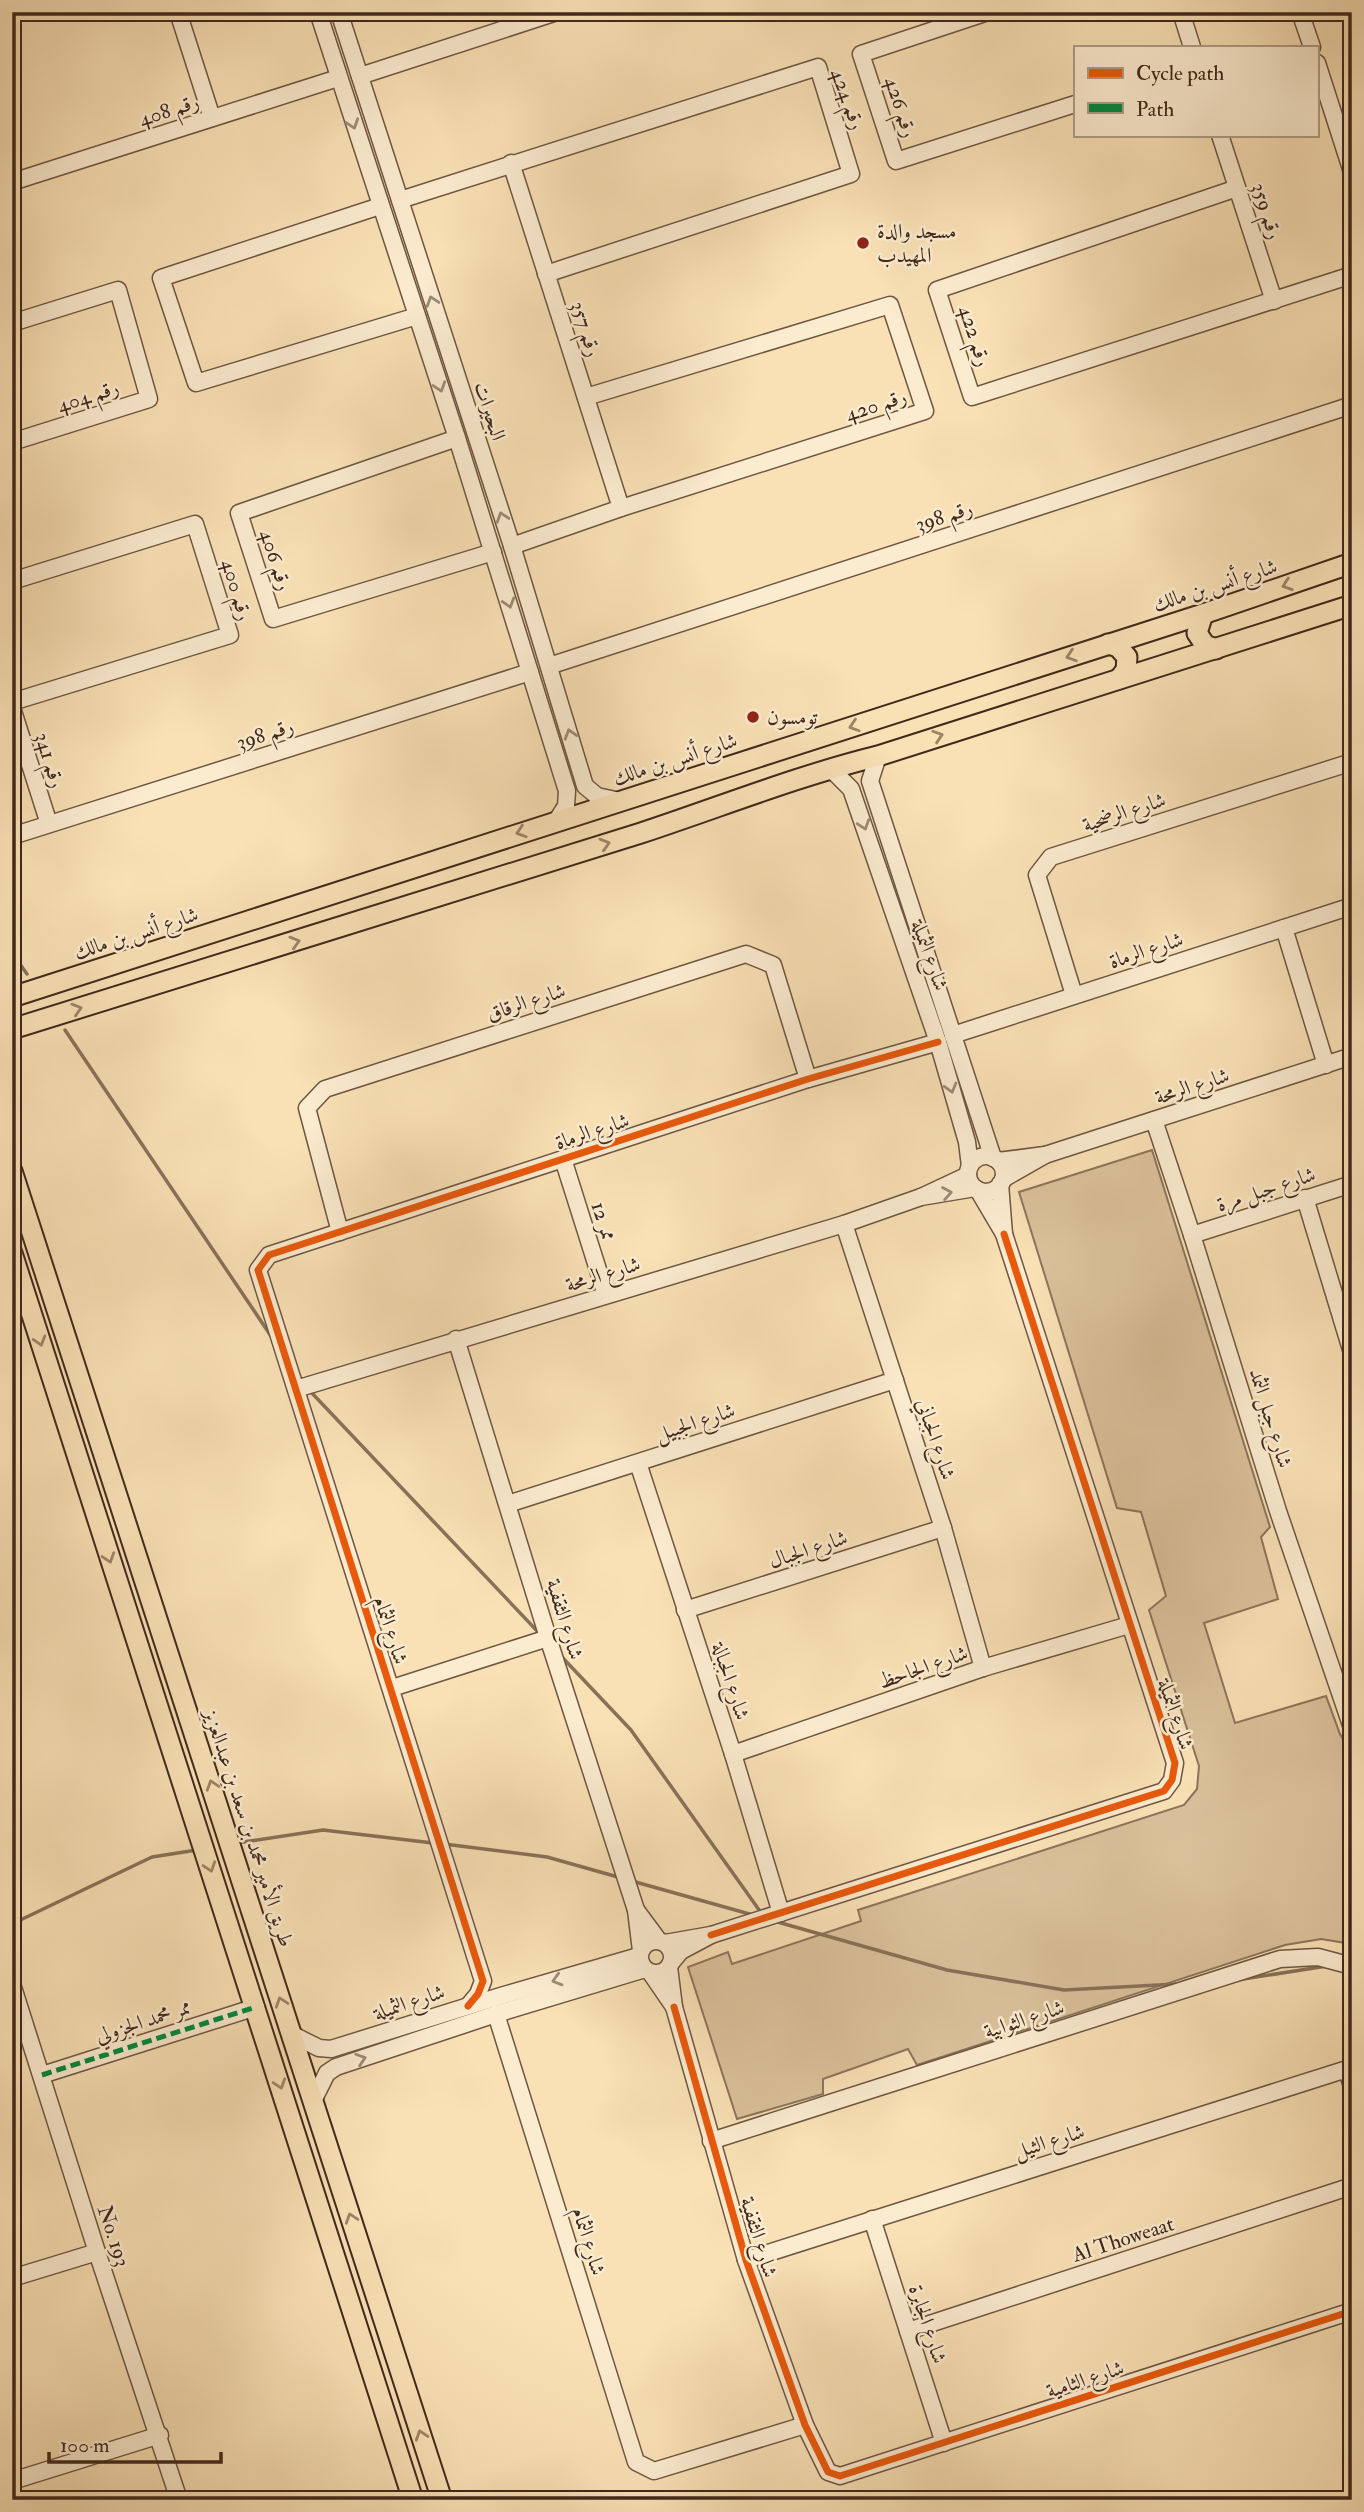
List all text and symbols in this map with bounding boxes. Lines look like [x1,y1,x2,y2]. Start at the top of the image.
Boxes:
legend [1074,46,1318,136]
text: Cycle path [1136,60,1224,87]
street label: رقم 424 [818,65,871,136]
street label: رقم 426 [872,73,923,143]
street label: رقم 408 [136,88,205,139]
text: Path [1136,96,1174,123]
one-way arrow [345,117,359,130]
street label: رقم 359 [1239,179,1288,245]
place label: مسجد والدة المهيدب [877,218,957,269]
marker: مسجد والدة المهيدب [855,235,871,251]
one-way arrow [426,295,441,307]
street label: رقم 357 [558,298,607,362]
street label: رقم 422 [946,302,997,372]
street label: رقم 404 [54,374,124,425]
street label: البحيرات [467,378,512,444]
one-way arrow [432,380,446,392]
street label: رقم 420 [842,383,912,434]
street label: رقم 398 [912,495,978,544]
one-way arrow [496,511,511,523]
street label: رقم 406 [247,526,298,596]
street label: شارع أنس بن مالك [1149,551,1282,622]
street label: رقم 400 [209,556,258,626]
one-way arrow [1282,577,1294,591]
one-way arrow [500,597,515,609]
one-way arrow [1065,647,1077,662]
place label: تومسون [767,704,819,731]
marker: تومسون [745,709,761,725]
street label: رقم 398 [233,713,299,762]
one-way arrow [849,717,861,732]
street label: شارع أنس بن مالك [609,725,742,796]
street label: رقم 341 [23,729,71,793]
one-way arrow [563,729,578,741]
one-way arrow [931,730,944,744]
street label: شارع الرضحية [1079,786,1171,842]
one-way arrow [856,819,870,831]
one-way arrow [515,824,528,838]
one-way arrow [599,837,611,852]
street label: شارع أنس بن مالك [70,899,203,970]
street label: شارع الثميلة [901,915,954,996]
street label: شارع الرماة [1105,926,1188,979]
one-way arrow [288,936,301,950]
street label: شارع الرقاق [483,977,570,1032]
one-way arrow [71,1002,83,1017]
street label: شارع الرمحة [1151,1062,1234,1115]
one-way arrow [943,1081,957,1093]
street label: شارع الرماة [551,1107,634,1160]
street label: شارع جبل مرة [1213,1161,1320,1222]
one-way arrow [941,1186,953,1201]
street label: ممر 12 [585,1198,622,1244]
street label: شارع الرمحة [562,1250,645,1302]
one-way arrow [32,1334,46,1347]
street label: شارع جبل الثمد [1239,1365,1298,1472]
street label: شارع الجباني [906,1395,961,1485]
street label: شارع الجبيل [652,1397,740,1452]
street label: شارع الجبال [765,1524,852,1579]
one-way arrow [101,1551,115,1564]
street label: شارع الثقفية [536,1575,590,1664]
street label: شارع الثمام [363,1593,414,1669]
street label: شارع الجبالة [701,1638,756,1725]
street label: شارع الجاحظ [875,1640,973,1699]
street label: شارع الثميلة [1147,1674,1200,1755]
street label: طريق الأمير محمد بن سعد بن عبدالعزيز [197,1703,302,1951]
one-way arrow [205,1779,220,1791]
one-way arrow [202,1861,216,1873]
one-way arrow [551,1971,563,1986]
street label: شارع الثميلة [369,1978,450,2031]
street label: ممر محمد الجزولي [92,1993,195,2053]
street label: شارع الثوابية [981,1994,1069,2049]
one-way arrow [274,1996,289,2008]
one-way arrow [354,2053,367,2067]
one-way arrow [272,2077,286,2089]
street label: شارع الثيل [1010,2118,1089,2169]
street label: شارع الثقفية [730,2193,784,2282]
street label: No. 193 [91,2202,136,2270]
street label: شارع الثمام [562,2204,612,2280]
street label: Al Thoweaat [1068,2210,1178,2269]
one-way arrow [345,2213,359,2225]
street label: شارع الجابرة [898,2281,953,2368]
street label: شارع الثامية [1043,2354,1129,2409]
scale bar [49,2421,220,2465]
one-way arrow [415,2429,429,2441]
text: 100 m [60,2432,110,2459]

